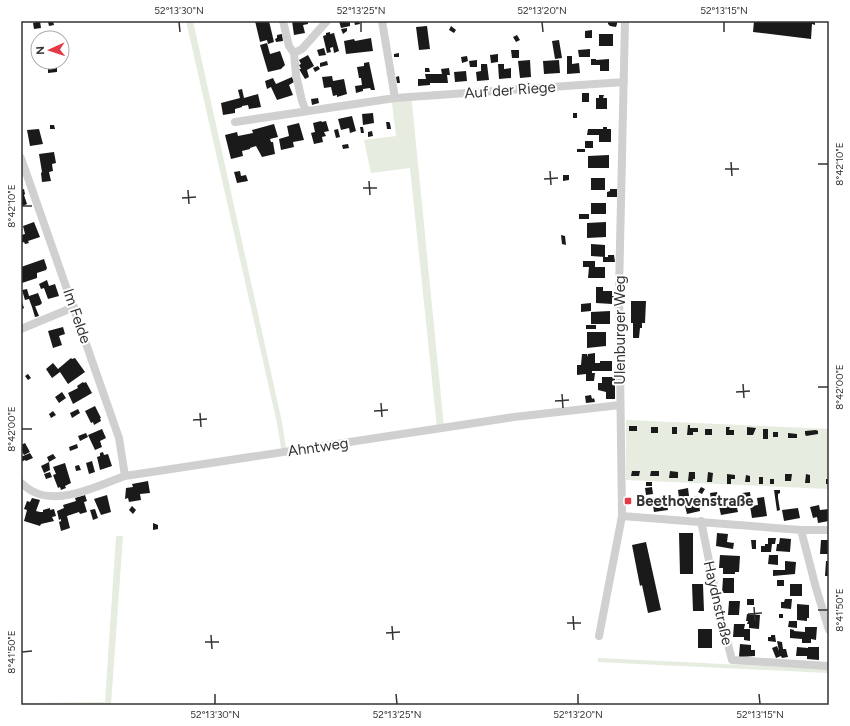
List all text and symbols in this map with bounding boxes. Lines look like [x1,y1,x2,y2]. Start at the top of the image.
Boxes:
text: 52°13'30"N [154,4,204,17]
text: 52°13'25"N [337,4,385,17]
text: 52°13'20"N [517,4,567,17]
text: 52°13'15"N [700,4,748,17]
north arrow [30,30,70,70]
text: N [34,46,47,55]
street label: Auf der Riege [464,78,556,102]
text: 8°42'10"E [833,142,846,186]
text: 8°42'10"E [5,184,18,228]
street label: Ulenburger Weg [611,275,629,385]
street label: Im Felde [59,286,95,346]
text: 8°42'00"E [833,364,846,410]
text: 8°42'00"E [5,406,18,452]
street label: Ahntweg [286,434,350,460]
place label: Beethovenstraße [636,492,754,510]
marker: Beethovenstraße [623,496,633,506]
street label: Haydnstraße [700,559,736,647]
text: 8°41'50"E [833,588,846,632]
text: 8°41'50"E [5,630,18,674]
text: 52°13'30"N [190,708,240,721]
text: 52°13'25"N [373,708,421,721]
text: 52°13'20"N [553,708,603,721]
text: 52°13'15"N [736,708,784,721]

